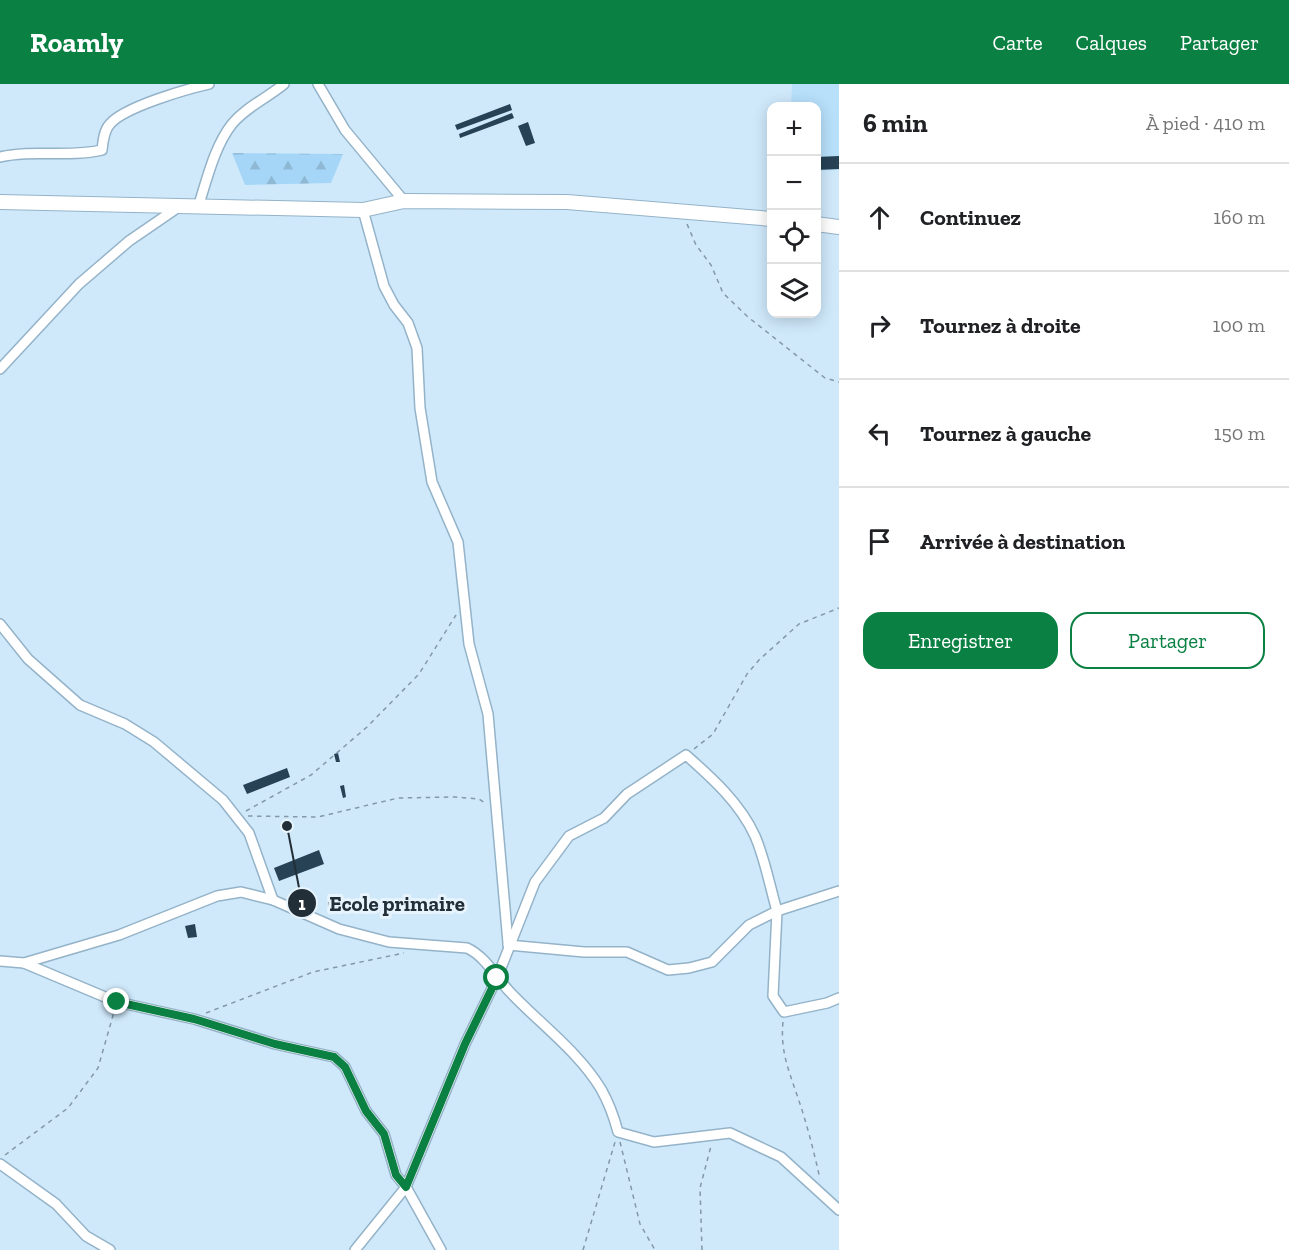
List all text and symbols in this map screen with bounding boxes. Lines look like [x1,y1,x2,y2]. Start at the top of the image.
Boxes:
text: Roamly [30,26,123,59]
text: Carte [992,30,1043,55]
text: Calques [1076,30,1147,55]
text: Partager [1180,30,1259,55]
map controls [767,102,821,318]
button: + [767,102,821,156]
text: 6 min [863,107,928,139]
text: À pied · 410 m [1146,111,1265,135]
button: − [767,156,821,210]
icon: ahead [863,201,896,234]
text: Continuez [920,204,1021,231]
text: 160 m [1213,205,1265,229]
button: locate [767,210,821,264]
button: layers [767,264,821,318]
icon: right [863,309,896,342]
text: Tournez à droite [920,312,1081,339]
text: 100 m [1212,313,1265,337]
icon: left [863,417,896,450]
text: Tournez à gauche [920,420,1091,447]
text: 150 m [1214,421,1265,445]
icon: arrive [863,525,896,558]
text: Arrivée à destination [920,528,1125,555]
button: Enregistrer [863,612,1058,669]
button: Partager [1070,612,1265,669]
callout: Ecole primaire [287,884,477,923]
text: Ecole primaire [329,891,465,916]
text: 1 [298,893,306,915]
route start [483,964,509,990]
route end [103,988,129,1014]

